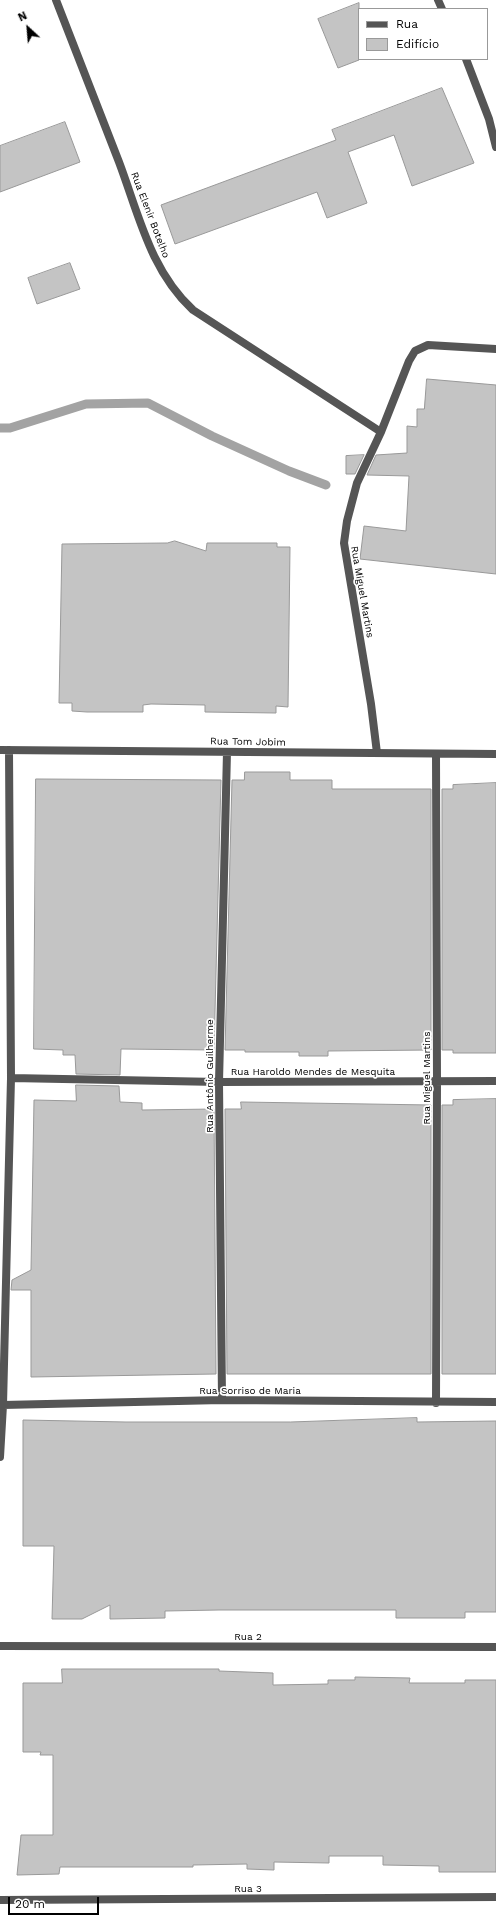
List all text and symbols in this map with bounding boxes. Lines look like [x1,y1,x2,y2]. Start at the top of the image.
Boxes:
north arrow [8,8,48,48]
legend [358,8,488,60]
text: N [16,9,29,24]
text: Rua [396,17,418,31]
text: Edifício [396,37,439,51]
street label: Rua Elenir Botelho [128,170,172,260]
street label: Rua Miguel Martins [348,545,376,639]
street label: Rua Tom Jobim [210,735,286,749]
street label: Rua Antônio Guilherme [204,1019,216,1133]
street label: Rua Miguel Martins [421,1032,433,1124]
street label: Rua Haroldo Mendes de Mesquita [231,1066,395,1078]
street label: Rua Sorriso de Maria [199,1385,301,1397]
street label: Rua 2 [234,1631,262,1643]
street label: Rua 3 [234,1883,262,1895]
scale bar [10,1889,101,1915]
text: 20 m [15,1897,45,1911]

